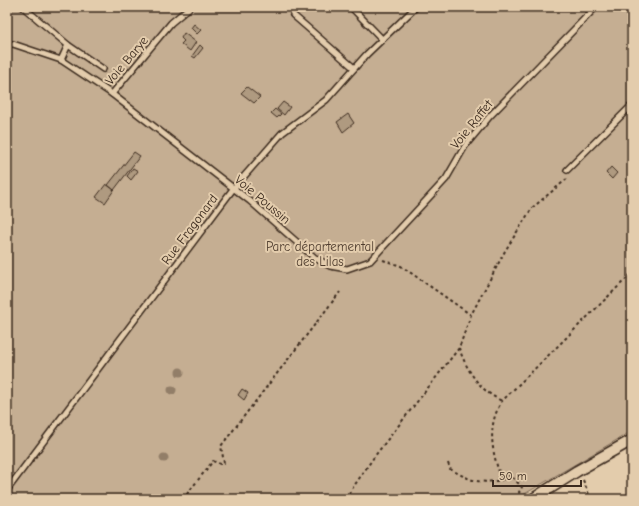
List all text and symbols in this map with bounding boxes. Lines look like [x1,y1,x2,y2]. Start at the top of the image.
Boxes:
street label: Voie Barye [102,33,151,88]
street label: Voie Raffet [447,96,496,152]
street label: Voie Poussin [232,172,294,227]
street label: Rue Fragonard [158,191,221,267]
park label: Parc départemental des Lilas [266,239,374,269]
scale bar [493,462,581,488]
text: 50 m [499,469,527,483]

